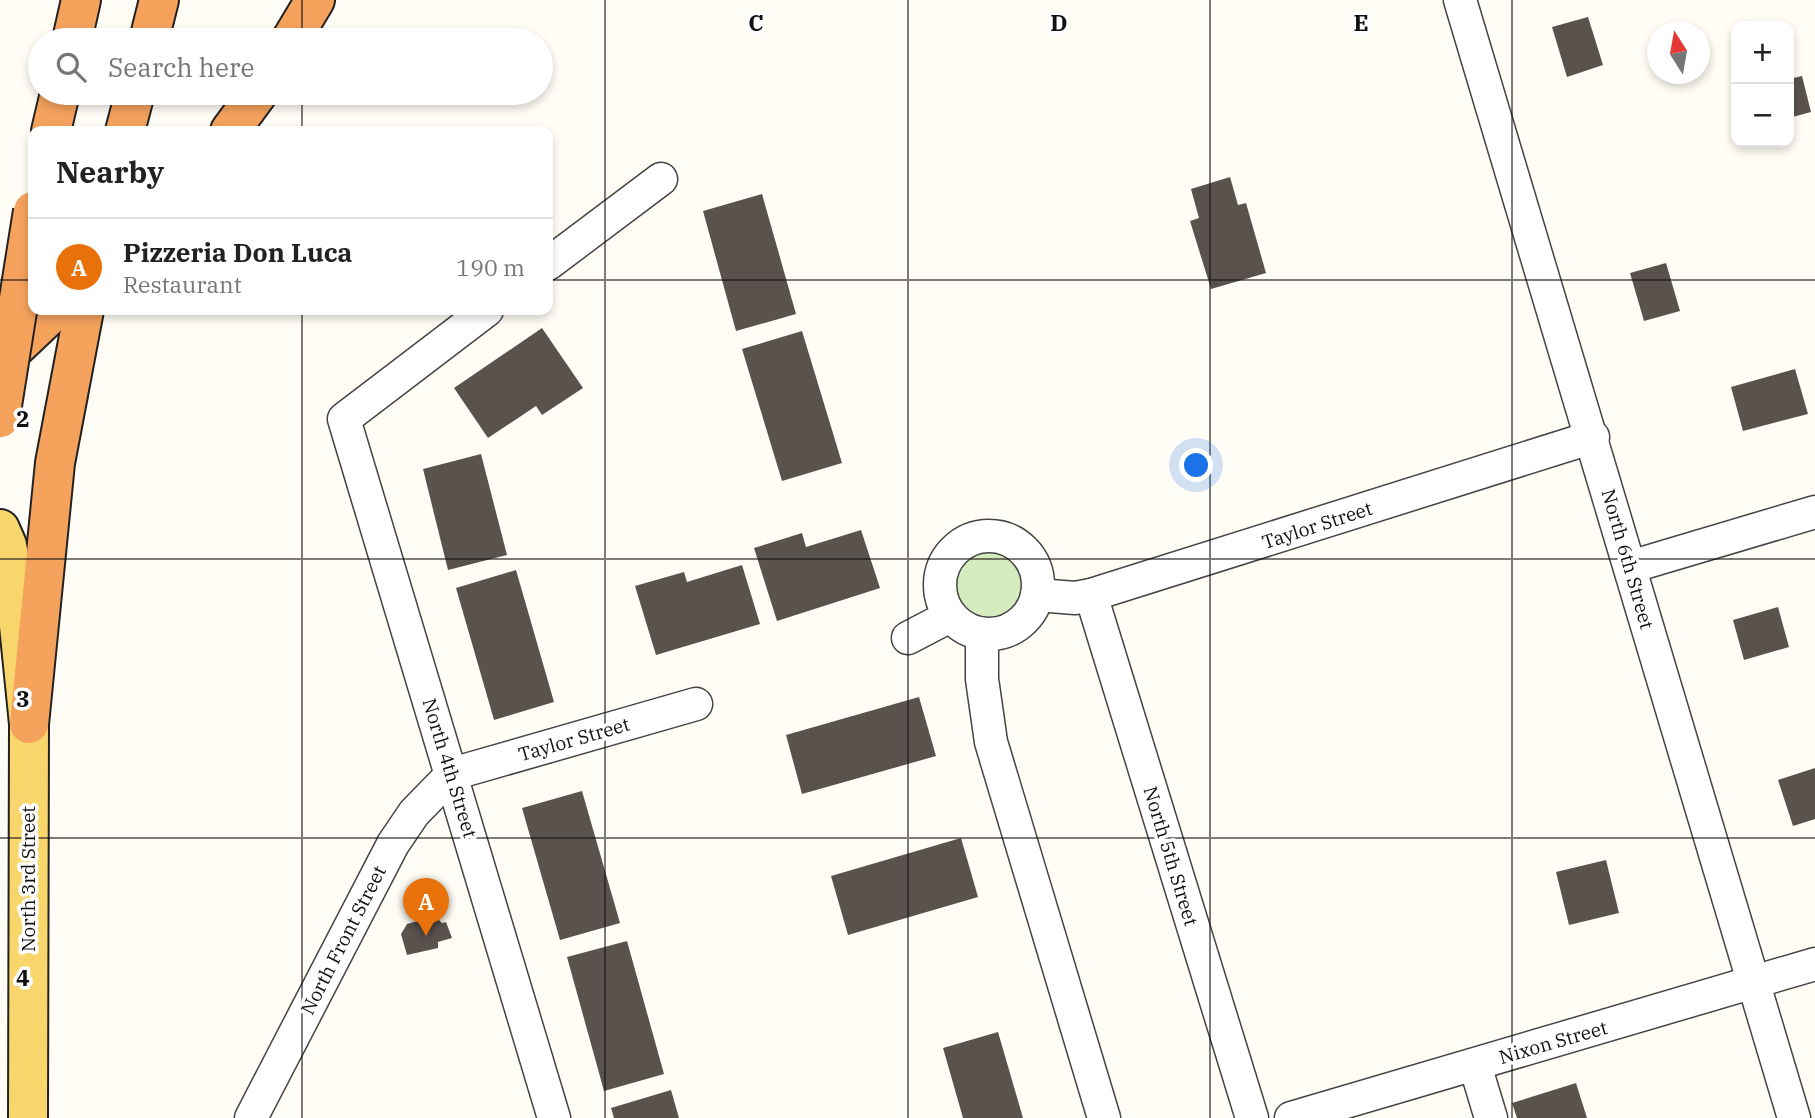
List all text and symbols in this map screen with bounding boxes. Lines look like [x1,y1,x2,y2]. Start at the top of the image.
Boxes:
text: C [748,7,764,37]
text: D [1050,7,1068,37]
text: E [1353,7,1369,37]
north arrow [1647,21,1710,84]
map controls [1731,21,1794,147]
button: + [1731,21,1794,84]
search box [28,28,553,105]
icon: search [52,48,90,86]
text: Search here [108,50,254,84]
button: − [1731,84,1794,147]
text: Nearby [56,152,164,191]
text: Pizzeria Don Luca [123,235,352,269]
text: A [71,252,87,282]
text: 190 m [456,252,525,282]
text: Restaurant [123,269,242,299]
text: 2 [16,403,30,433]
your location [1179,448,1213,482]
street label: North 6th Street [1597,486,1660,632]
street label: Taylor Street [1259,496,1375,554]
text: 3 [16,683,30,713]
street label: North 4th Street [417,695,483,841]
street label: Taylor Street [516,712,633,766]
street label: North 5th Street [1138,783,1204,929]
street label: North 3rd Street [16,806,40,952]
street label: North Front Street [295,861,391,1019]
pin: A [403,878,449,936]
text: 4 [16,962,30,992]
street label: Nixon Street [1496,1015,1610,1069]

